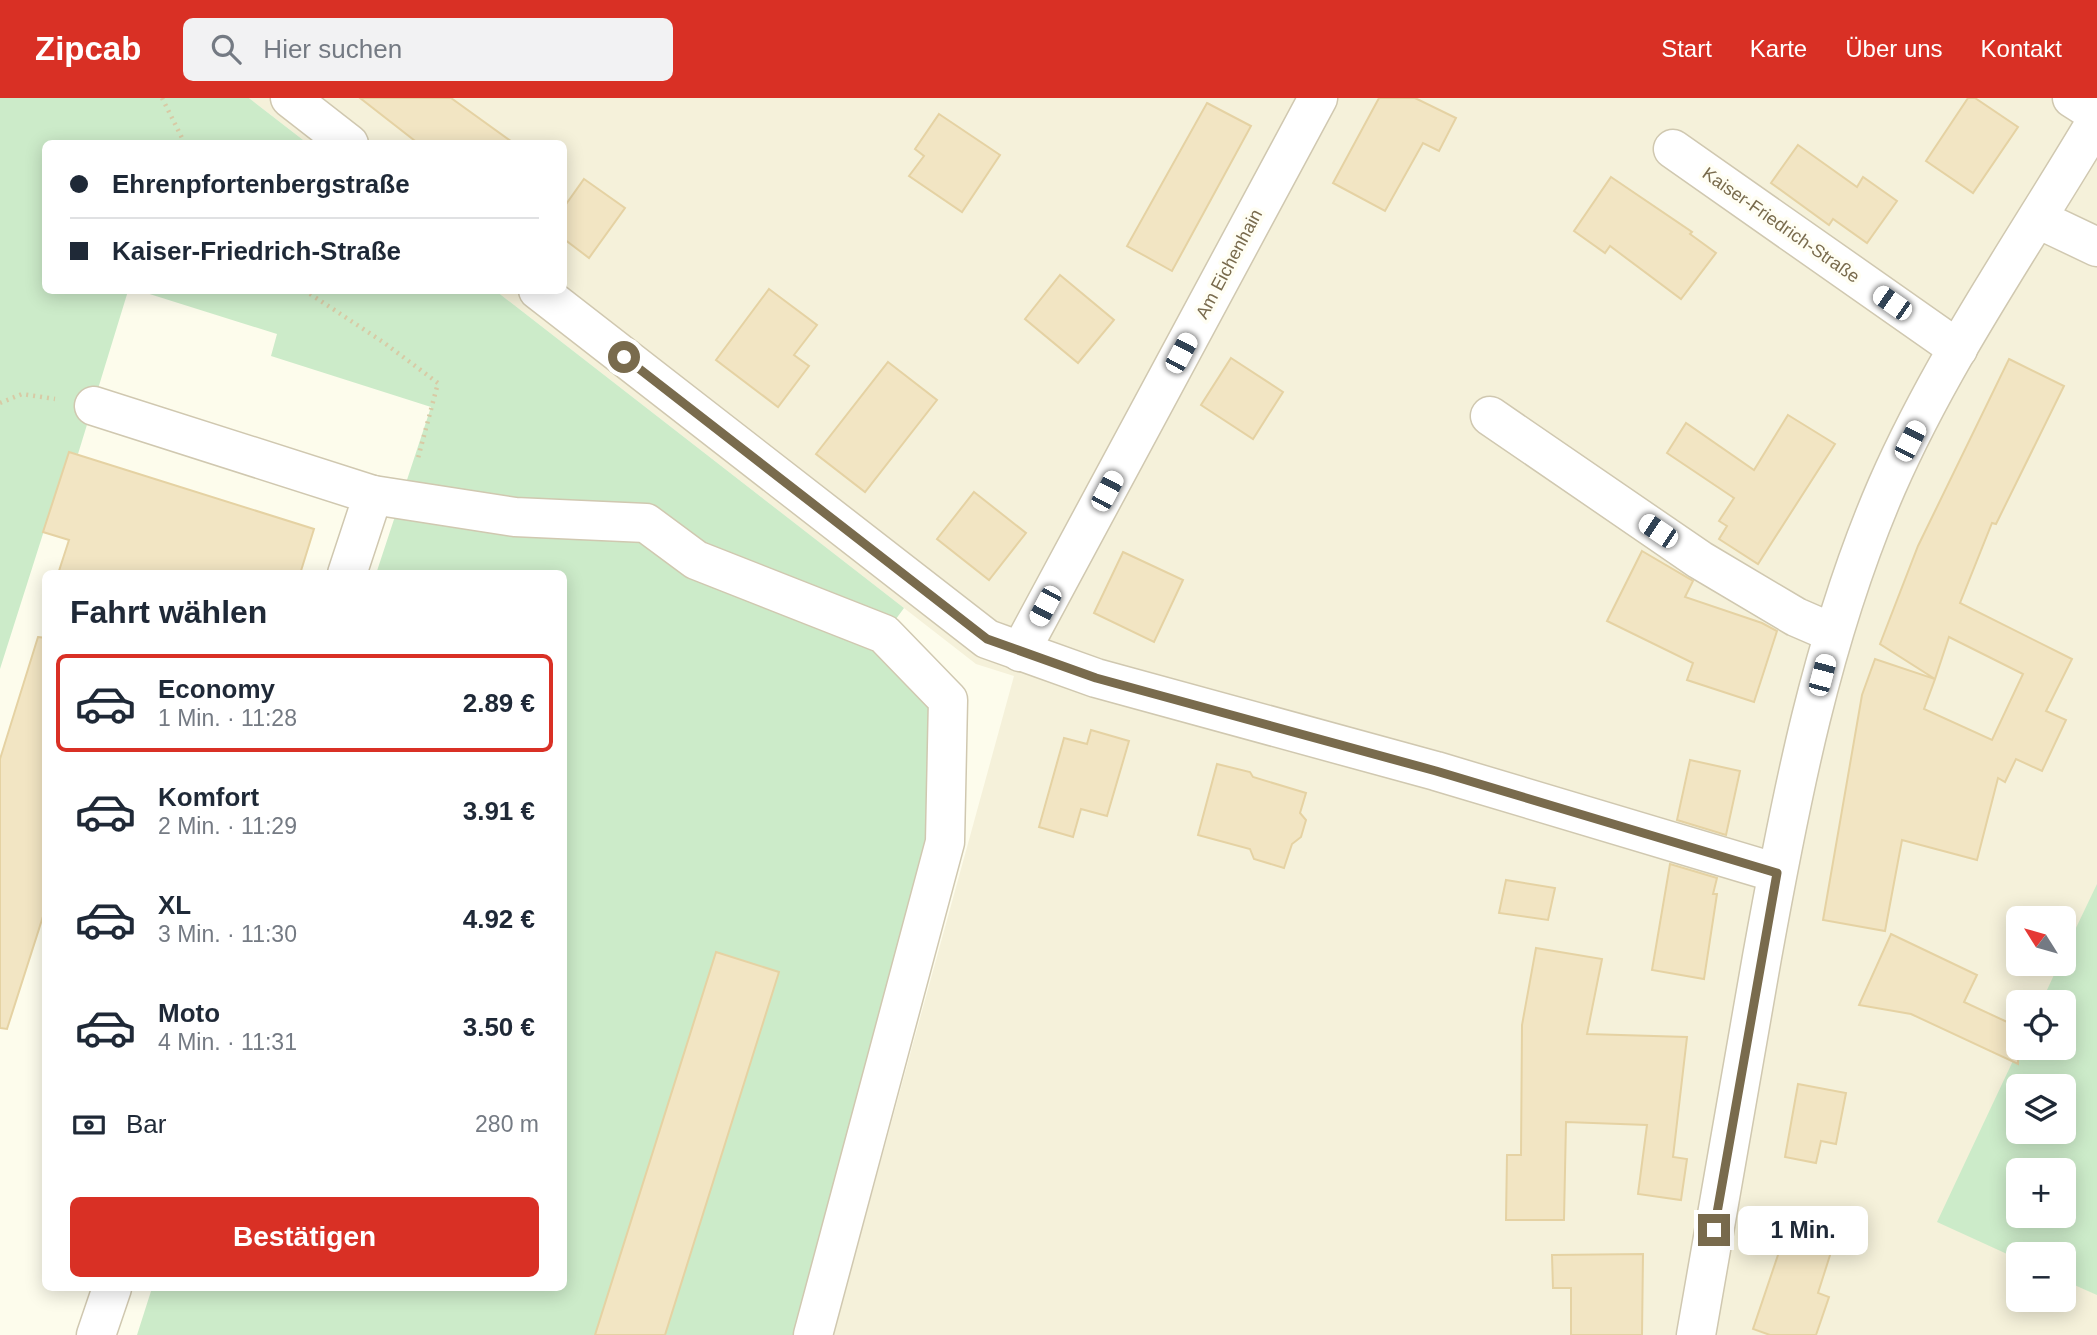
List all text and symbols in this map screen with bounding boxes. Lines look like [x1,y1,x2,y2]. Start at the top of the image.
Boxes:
search box [183,18,673,81]
text: Zipcab [35,30,141,67]
icon: search [207,30,245,68]
text: Hier suchen [263,34,402,64]
text: Start [1661,35,1712,62]
text: Karte [1750,35,1807,62]
text: Über uns [1845,35,1943,62]
text: Kontakt [1981,35,2062,62]
street label: Kaiser-Friedrich-Straße [1699,163,1863,287]
text: Ehrenpfortenbergstraße [112,169,410,199]
street label: Am Eichenhain [1192,206,1266,322]
text: Kaiser-Friedrich-Straße [112,236,401,266]
car [1869,282,1916,324]
car [1162,330,1201,376]
route start [608,341,640,373]
car [1892,418,1929,464]
car [1088,468,1127,514]
car [1635,511,1682,551]
car [1026,583,1065,629]
text: Fahrt wählen [70,594,267,630]
car [1807,652,1838,698]
icon: car [74,672,137,735]
text: Economy [158,674,275,704]
text: 2.89 € [463,688,535,718]
text: 1 Min. · 11:28 [158,705,297,731]
icon: car [74,780,137,843]
text: Komfort [158,782,259,812]
text: 3.91 € [463,796,535,826]
text: 2 Min. · 11:29 [158,813,297,839]
icon: car [74,888,137,951]
text: XL [158,890,191,920]
text: 4.92 € [463,904,535,934]
north arrow [2006,906,2076,976]
map controls [2006,906,2076,1312]
text: 3 Min. · 11:30 [158,921,297,947]
button: locate [2006,990,2076,1060]
icon: car [74,996,137,1059]
text: Moto [158,998,220,1028]
text: 3.50 € [463,1012,535,1042]
text: 4 Min. · 11:31 [158,1029,297,1055]
button: layers [2006,1074,2076,1144]
icon: cash [70,1106,108,1144]
text: Bar [126,1109,166,1139]
text: 280 m [475,1111,539,1137]
button: + [2006,1158,2076,1228]
button: Bestätigen [70,1197,539,1277]
callout: 1 Min. [1738,1206,1868,1254]
route end [1698,1214,1730,1246]
text: 1 Min. [1770,1217,1836,1243]
button: − [2006,1242,2076,1312]

